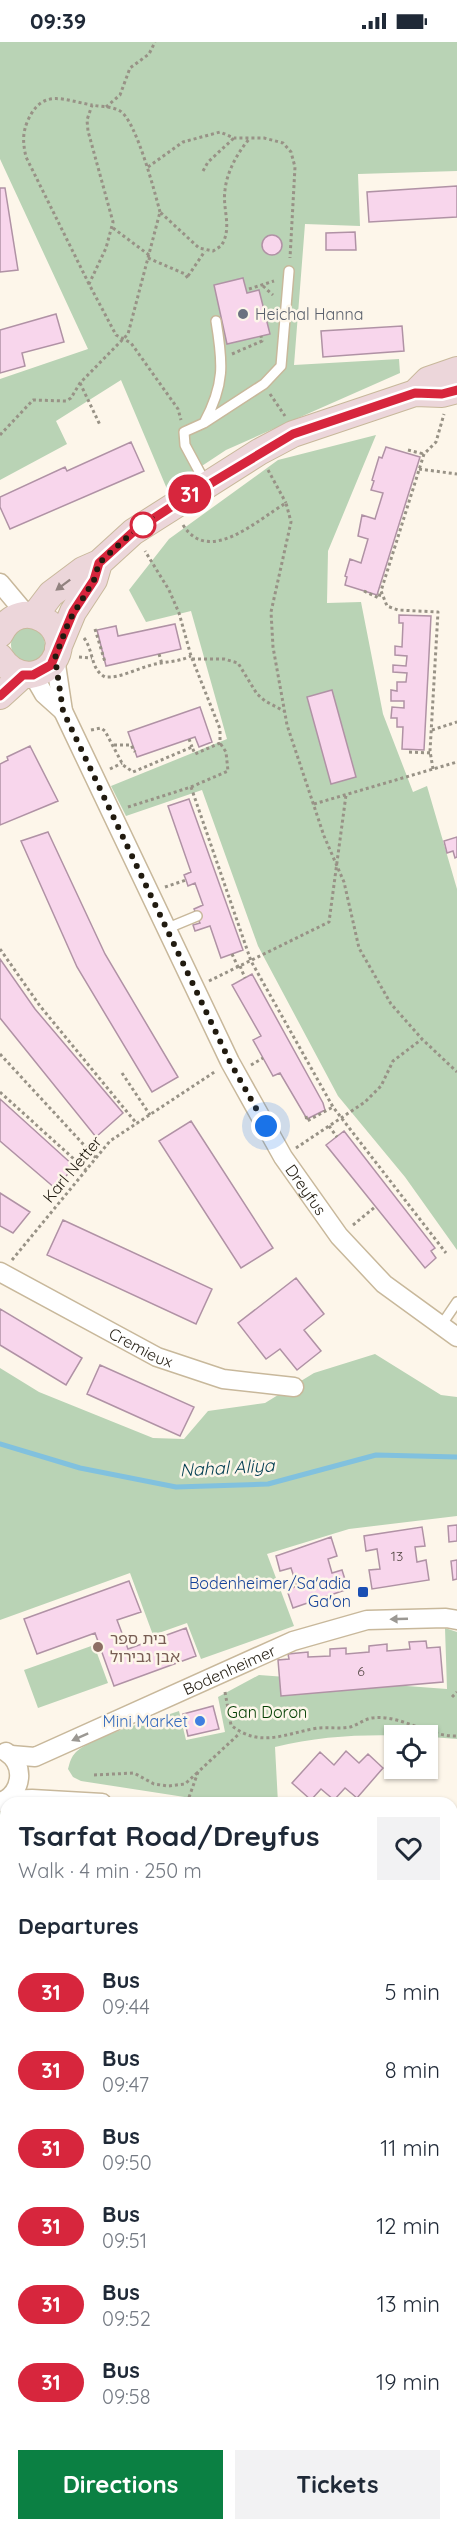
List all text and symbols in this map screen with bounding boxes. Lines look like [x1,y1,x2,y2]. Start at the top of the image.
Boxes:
text: 09:39 [30,7,86,35]
place label: Heichal Hanna [255,304,364,324]
marker: Heichal Hanna [236,307,250,321]
line badge: 31 [163,474,217,514]
text: 31 [180,481,200,507]
unlabelled marker [130,512,156,538]
one-way arrow [56,578,71,590]
your location [251,1111,281,1141]
street label: Karl Netter [38,1131,106,1207]
street label: Dreyfus [281,1160,331,1219]
street label: Cremieux [105,1323,176,1372]
water label: Nahal Aliya [179,1453,276,1481]
house number: 13 [391,1547,403,1565]
place label: Bodenheimer/Sa'adia Ga'on [189,1573,351,1611]
marker: Bodenheimer/Sa'adia Ga'on [356,1585,370,1599]
one-way arrow [389,1614,408,1624]
place label: בית ספר אבן גבירול [110,1628,180,1666]
marker: בית ספר אבן גבירול [91,1640,105,1654]
street label: Bodenheimer [180,1640,279,1699]
house number: 6 [357,1662,365,1680]
park label: Gan Doron [227,1702,307,1722]
place label: Mini Market [103,1711,188,1731]
marker: Mini Market [193,1714,207,1728]
map controls [384,1725,438,1779]
button: locate [384,1725,438,1779]
one-way arrow [71,1732,89,1742]
button: heart [377,1817,440,1880]
text: Tsarfat Road/Dreyfus [18,1818,319,1853]
text: Walk · 4 min · 250 m [18,1858,202,1883]
text: Departures [18,1912,139,1940]
text: Bus [102,1966,140,1994]
text: 5 min [385,1978,440,2006]
text: 31 [41,1979,61,2005]
text: 09:44 [102,1994,150,2019]
text: Bus [102,2044,140,2072]
text: 8 min [385,2056,440,2084]
text: 31 [41,2057,61,2083]
text: 09:47 [102,2072,149,2097]
text: Bus [102,2122,140,2150]
text: 11 min [380,2134,440,2162]
text: 31 [41,2135,61,2161]
text: 09:50 [102,2150,152,2175]
text: Bus [102,2200,140,2228]
text: 12 min [376,2212,440,2240]
text: 31 [41,2213,61,2239]
text: 09:51 [102,2228,147,2253]
text: Bus [102,2278,140,2306]
text: 13 min [377,2290,440,2318]
text: 31 [41,2291,61,2317]
text: 09:52 [102,2306,151,2331]
text: Bus [102,2356,140,2384]
text: 19 min [376,2368,440,2396]
text: 31 [41,2369,61,2395]
text: 09:58 [102,2384,151,2409]
button: Directions [18,2450,223,2519]
button: Tickets [235,2450,440,2519]

